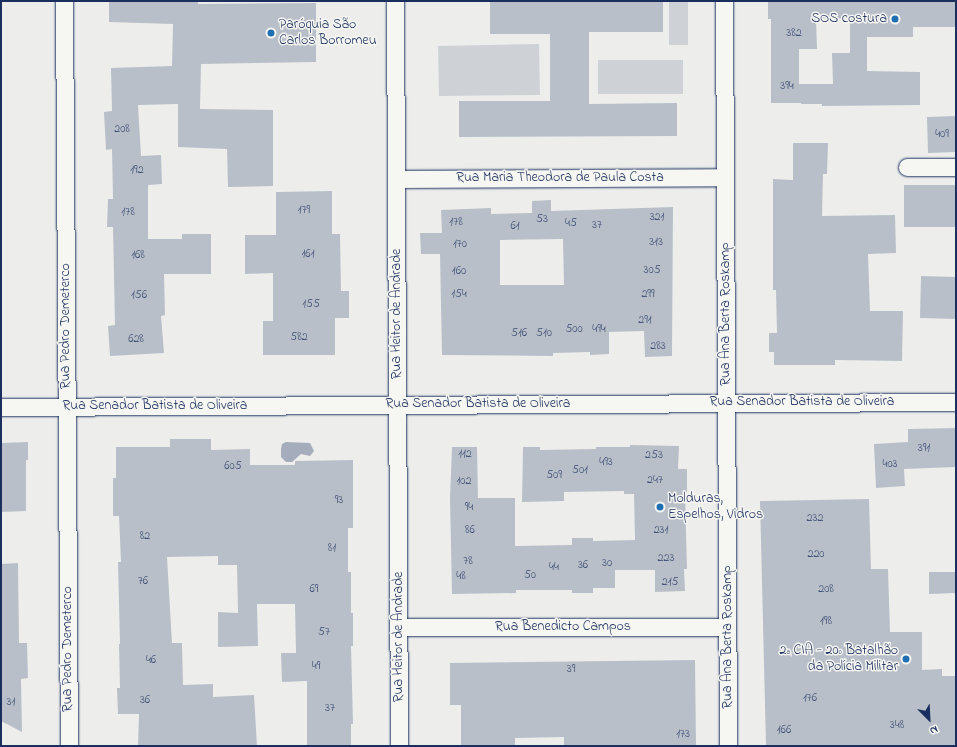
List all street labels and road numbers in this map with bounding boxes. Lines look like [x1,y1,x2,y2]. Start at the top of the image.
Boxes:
street label: Rua Maria Theodora de Paula Costa [456,170,664,186]
street label: Rua Ana Berta Roskamp [718,242,734,386]
street label: Rua Heitor de Andrade [389,249,405,379]
street label: Rua Pedro Demeterco [58,263,74,389]
street label: Rua Senador Batista de Oliveira [710,394,894,410]
street label: Rua Senador Batista de Oliveira [386,396,570,412]
street label: Rua Senador Batista de Oliveira [63,398,247,414]
street label: Rua Ana Berta Roskamp [720,565,736,709]
street label: Rua Heitor de Andrade [391,572,407,702]
street label: Rua Pedro Demeterco [60,586,76,712]
street label: Rua Benedicto Campos [495,619,631,635]

